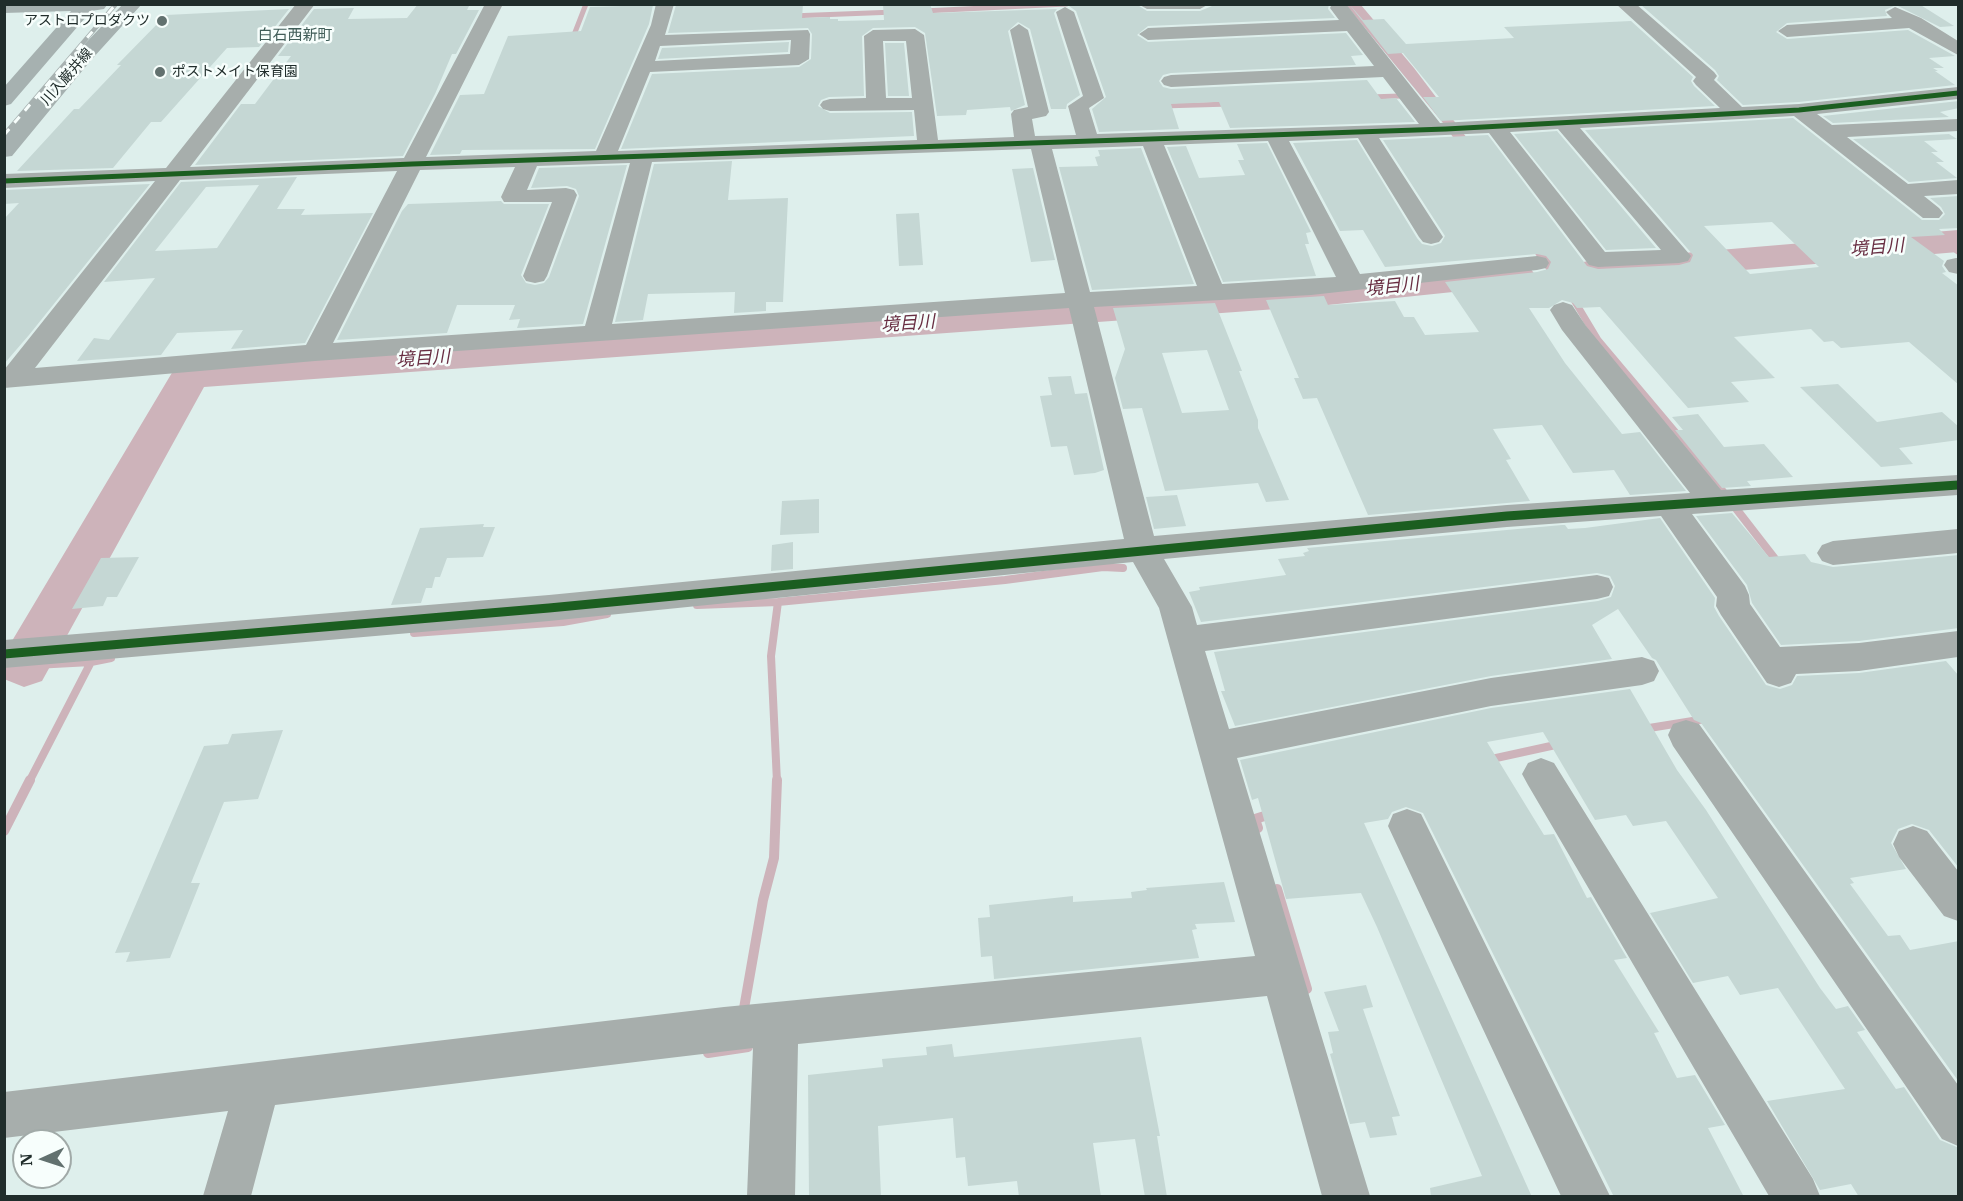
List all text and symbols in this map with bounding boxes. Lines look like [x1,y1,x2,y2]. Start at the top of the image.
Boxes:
place label: アストロプロダクツ [24,13,150,29]
marker: アストロプロダクツ [155,14,169,28]
district label: 白石西新町 [258,27,332,45]
street label: 川入巌井線 [38,45,96,109]
place label: ポストメイト保育園 [172,64,298,80]
marker: ポストメイト保育園 [153,65,167,79]
water label: 境目川 [1849,235,1905,261]
water label: 境目川 [1364,273,1420,301]
water label: 境目川 [880,311,936,337]
water label: 境目川 [395,346,451,372]
north arrow [12,1129,72,1189]
text: N [16,1153,36,1167]

